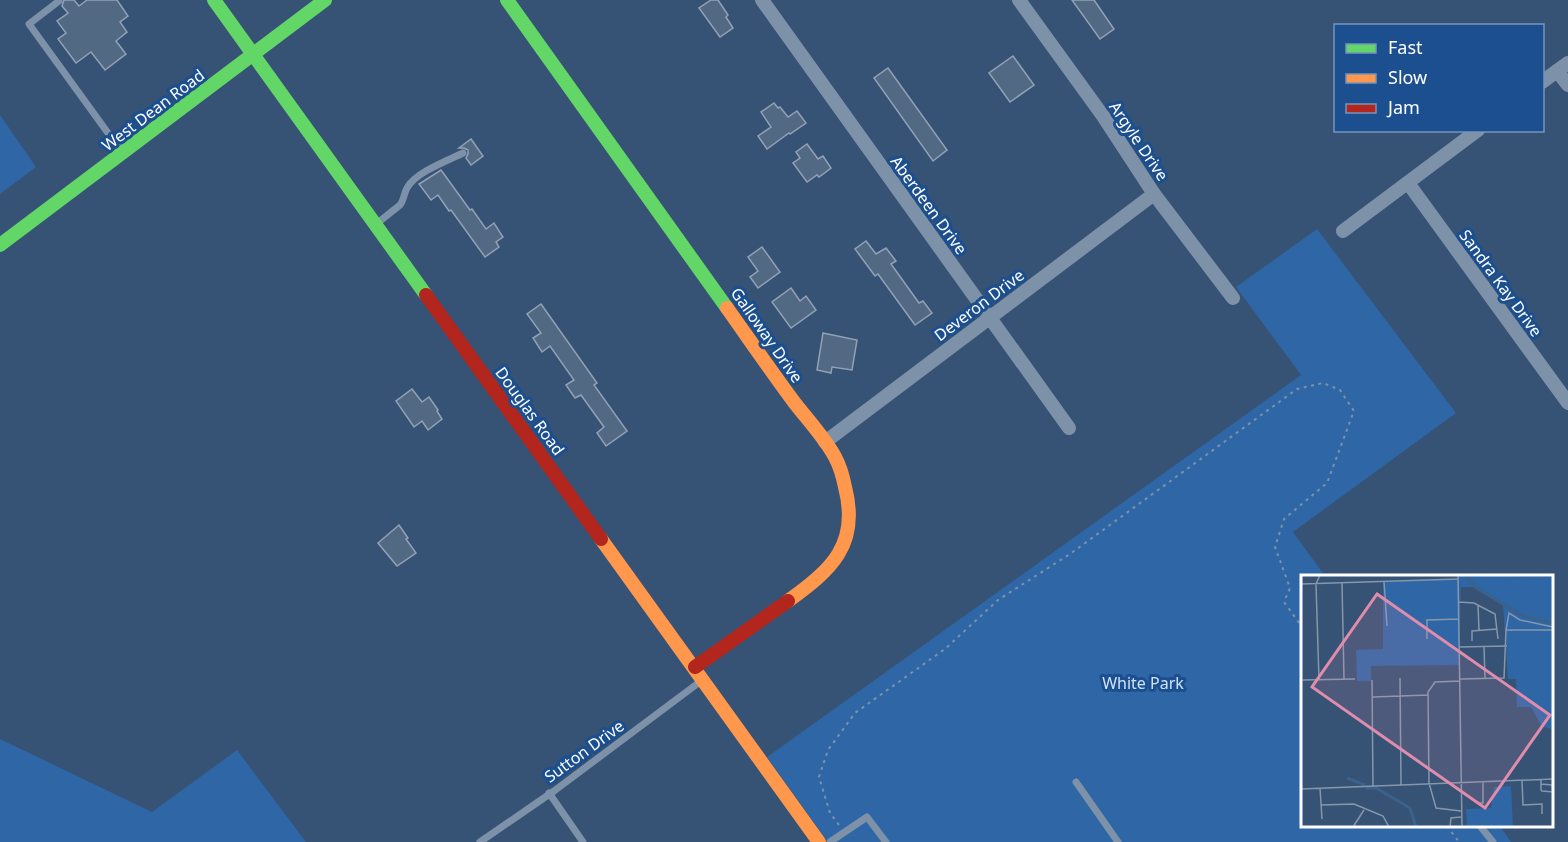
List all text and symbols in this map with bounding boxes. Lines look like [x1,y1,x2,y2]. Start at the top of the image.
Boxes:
legend [1334,24,1544,132]
text: Fast [1388,35,1423,59]
street label: West Dean Road [97,64,209,156]
text: Slow [1388,65,1427,89]
text: Jam [1386,95,1420,119]
street label: Argyle Drive [1104,97,1174,185]
street label: Aberdeen Drive [886,151,972,259]
street label: Sandra Kay Drive [1455,225,1547,341]
street label: Deveron Drive [930,264,1028,346]
street label: Galloway Drive [726,283,808,387]
street label: Douglas Road [490,362,570,460]
inset map [1301,575,1553,827]
park label: White Park [1102,672,1184,694]
street label: Sutton Drive [540,715,628,787]

